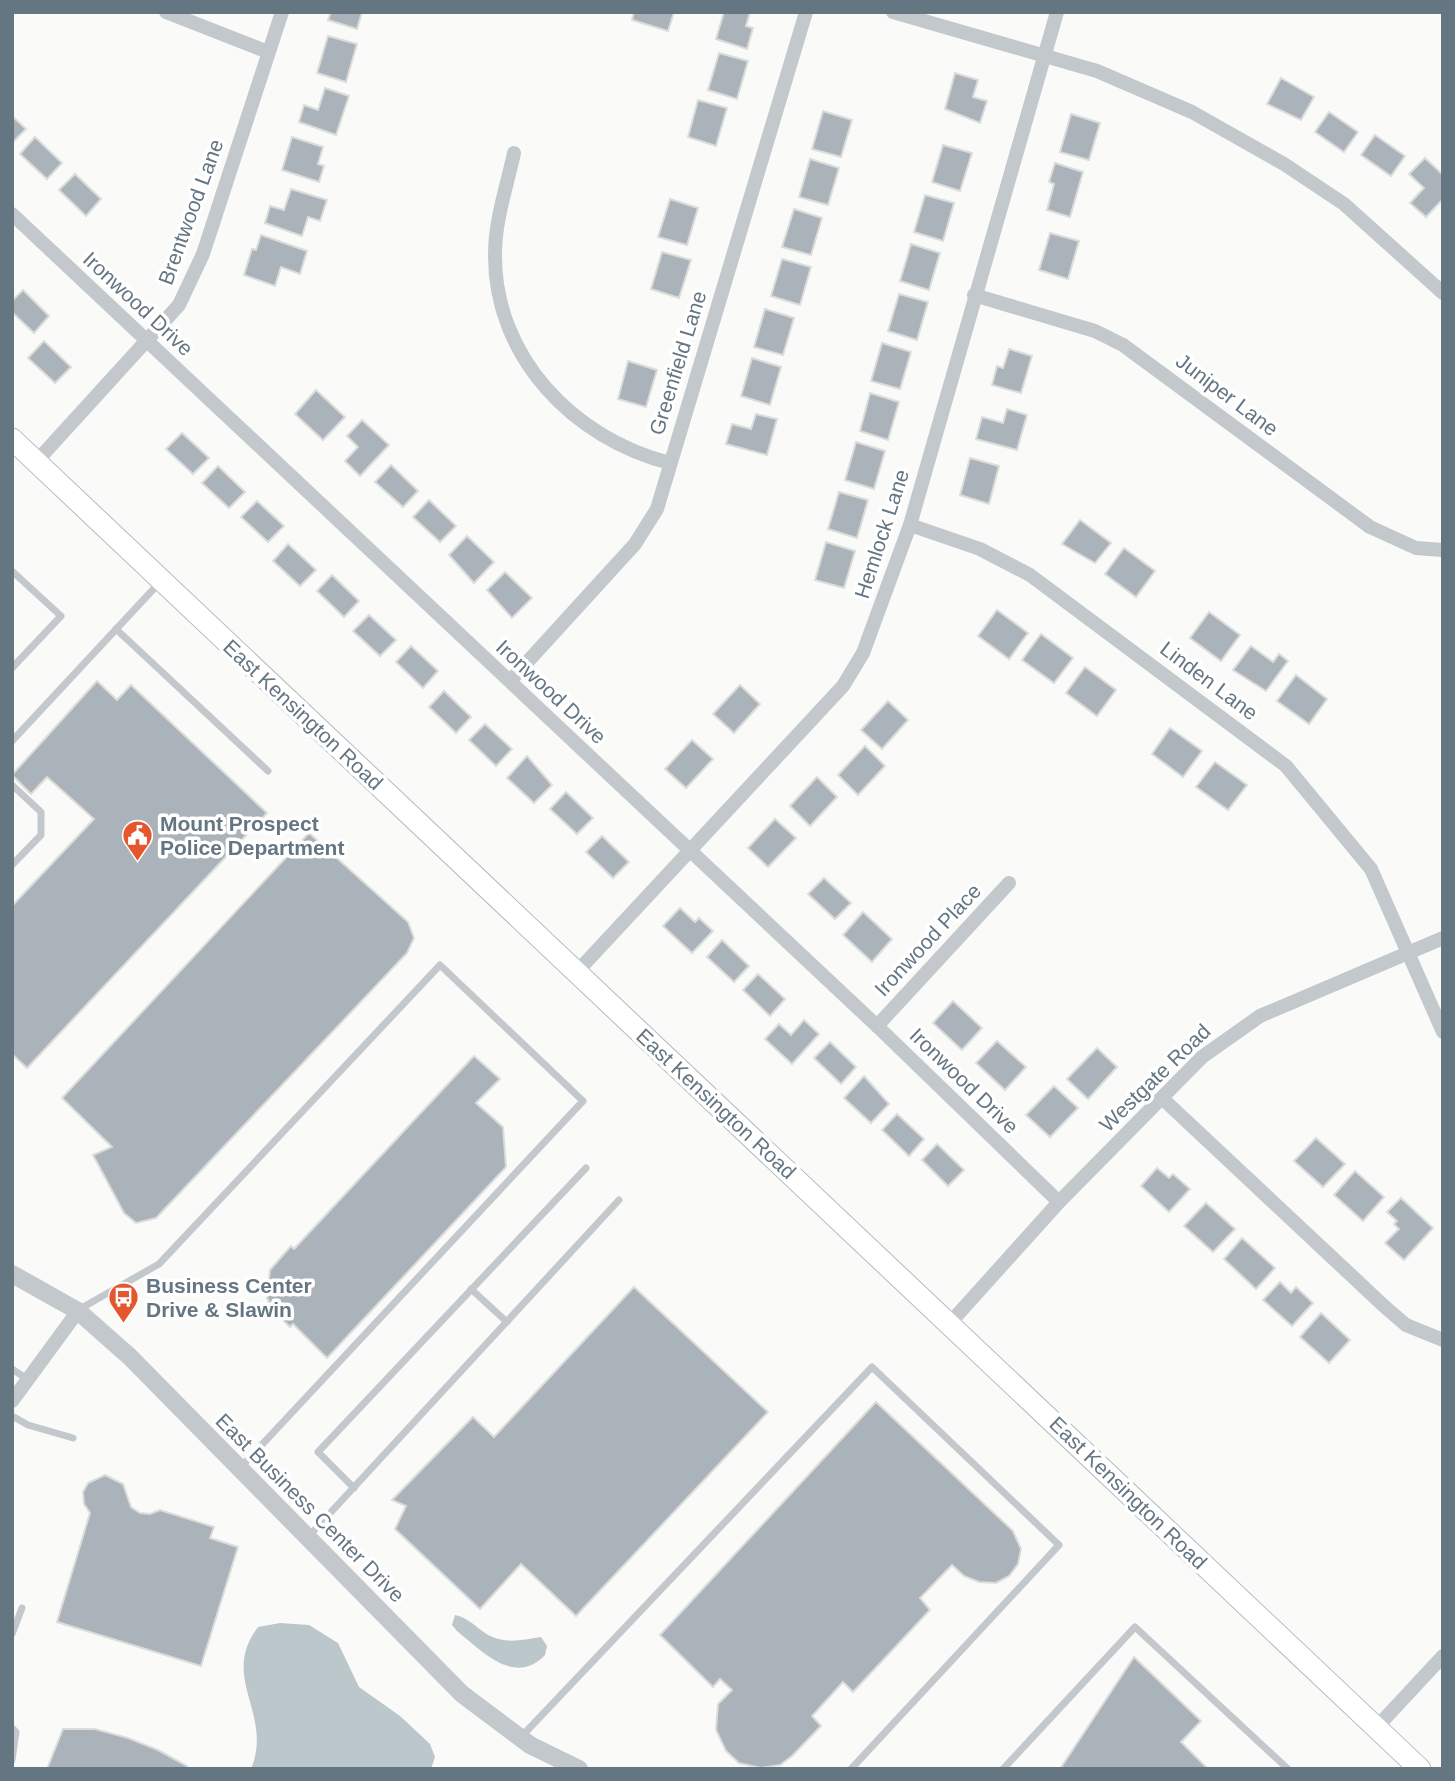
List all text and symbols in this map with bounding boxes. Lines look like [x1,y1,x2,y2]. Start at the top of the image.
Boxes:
street label: Brentwood Lane [154,136,227,288]
street label: Ironwood Drive [79,247,198,360]
street label: Greenfield Lane [645,288,710,438]
street label: Juniper Lane [1172,349,1283,440]
street label: Hemlock Lane [850,466,913,601]
street label: East Kensington Road [219,635,388,794]
street label: Ironwood Drive [492,635,611,748]
street label: Linden Lane [1156,637,1262,725]
place label: Mount Prospect Police Department [160,812,344,859]
public building icon: Mount Prospect Police Department [120,819,154,863]
street label: Ironwood Place [870,879,985,1000]
street label: Westgate Road [1095,1019,1215,1136]
street label: Ironwood Drive [906,1023,1023,1138]
street label: East Kensington Road [632,1024,801,1183]
place label: Business Center Drive & Slawin [146,1274,312,1321]
bus stop icon: Business Center Drive & Slawin [106,1281,140,1325]
street label: East Business Center Drive [211,1409,409,1607]
street label: East Kensington Road [1045,1412,1212,1573]

